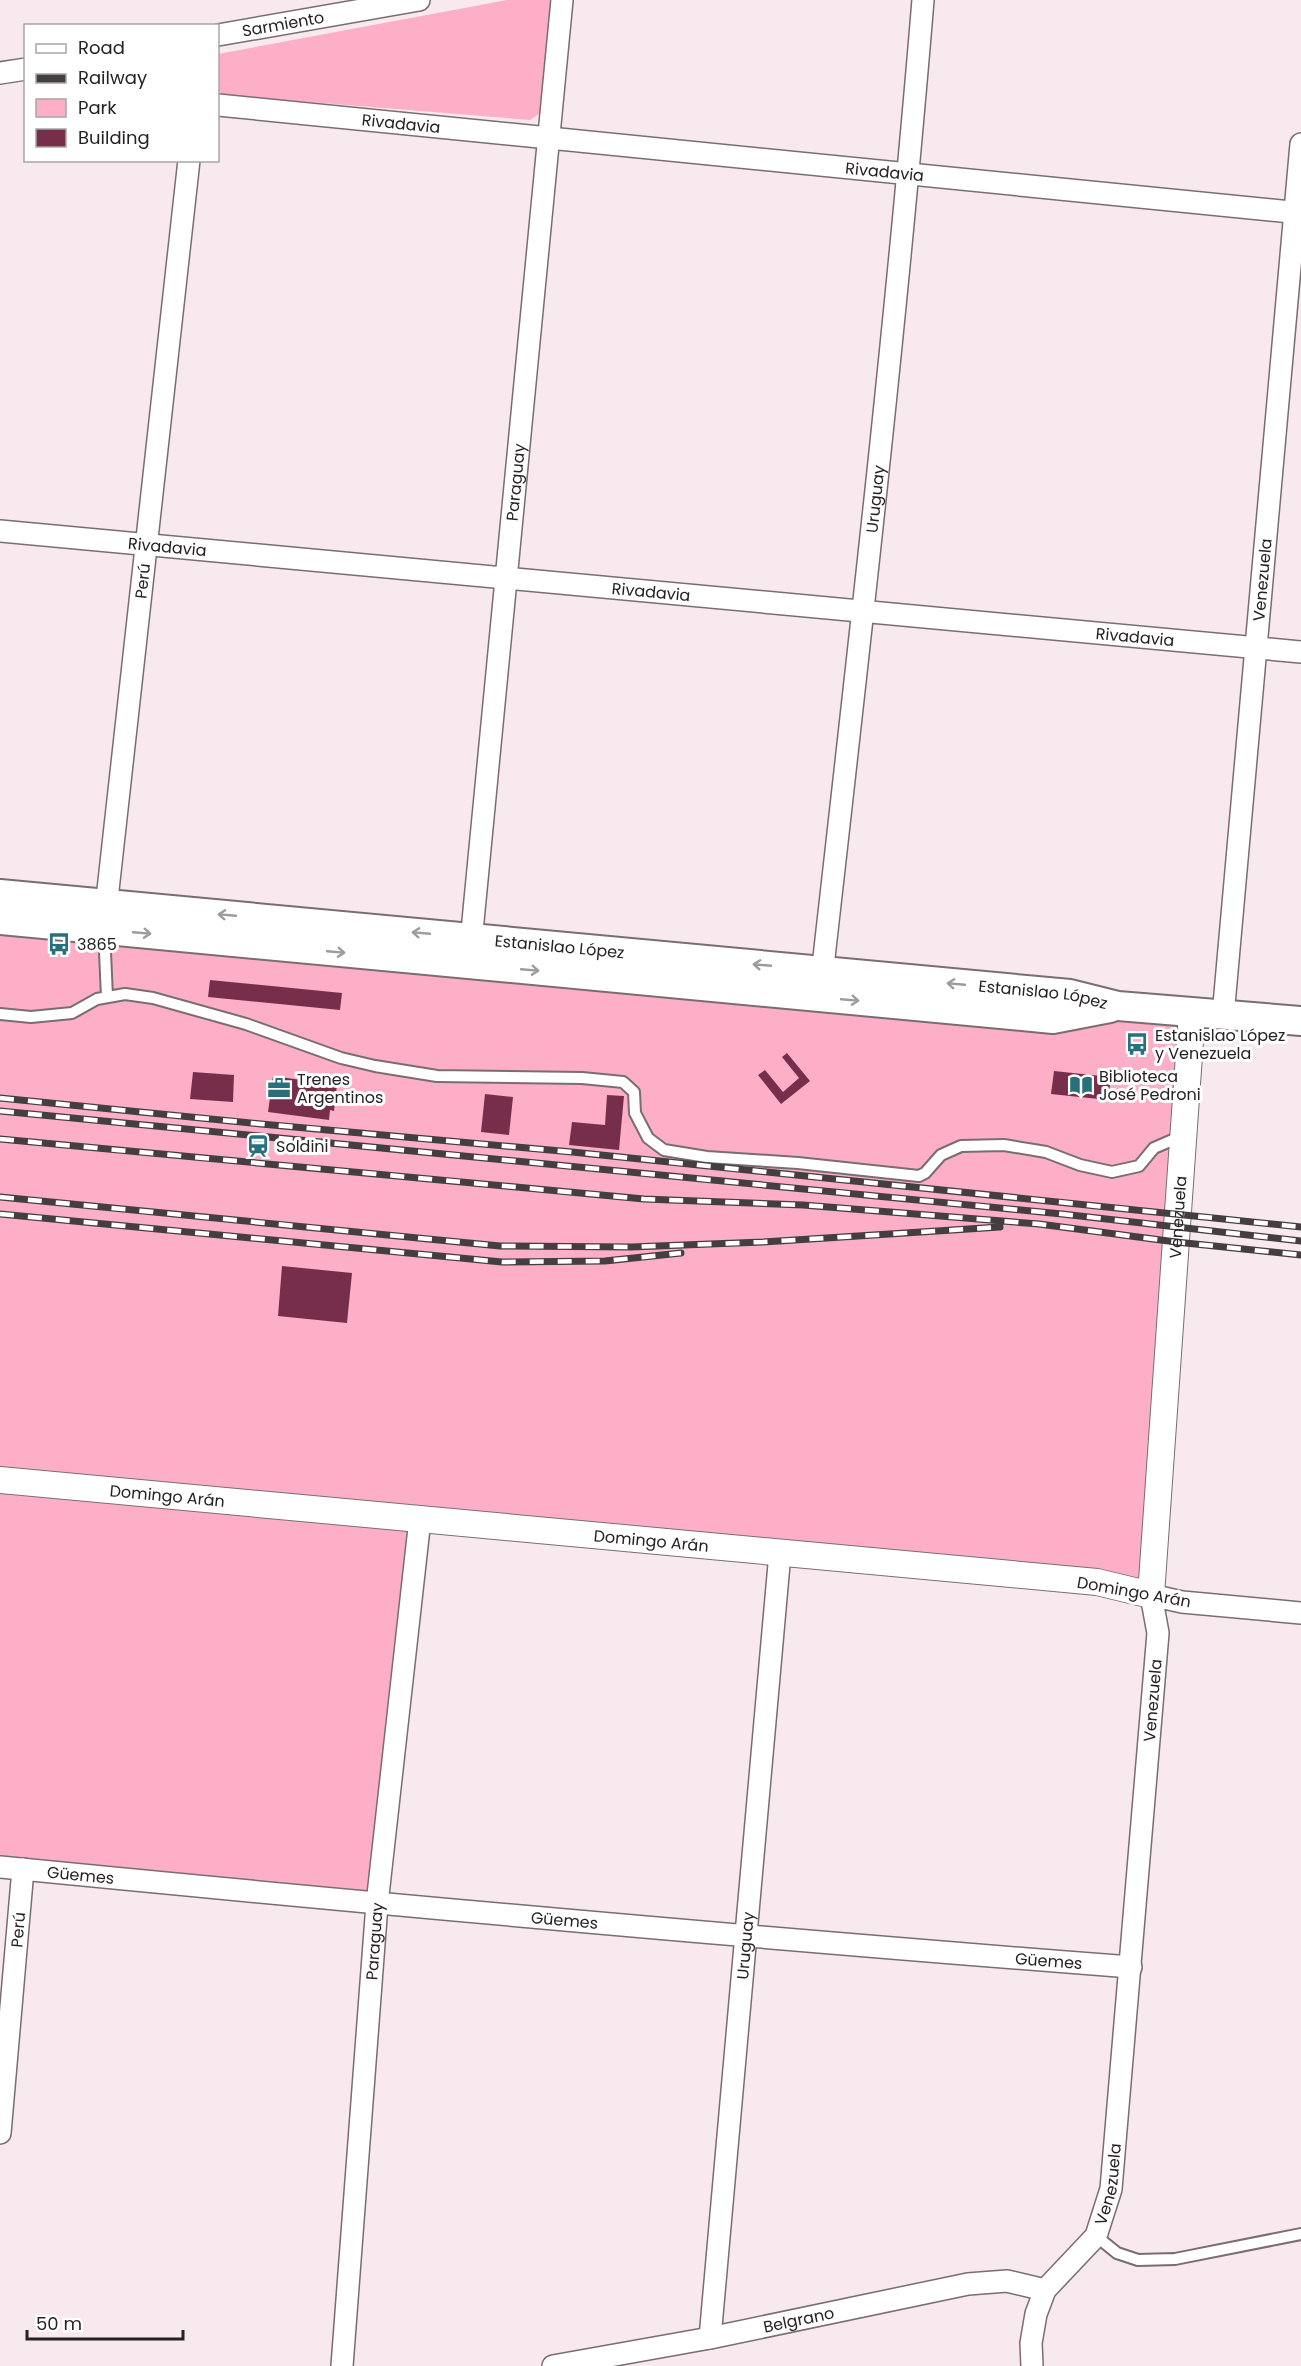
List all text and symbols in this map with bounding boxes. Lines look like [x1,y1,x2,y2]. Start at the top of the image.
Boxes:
street label: Sarmiento [240,5,326,42]
legend [24,24,219,162]
text: Road [78,35,125,60]
text: Railway [78,65,147,90]
text: Park [78,95,117,120]
street label: Rivadavia [361,108,441,139]
text: Building [78,125,150,150]
street label: Rivadavia [844,156,925,187]
street label: Paraguay [500,442,531,522]
street label: Uruguay [860,464,890,534]
street label: Rivadavia [127,531,208,562]
street label: Venezuela [1247,537,1277,622]
street label: Perú [129,562,156,600]
street label: Rivadavia [611,576,692,607]
street label: Rivadavia [1095,621,1175,652]
one-way arrow [218,909,238,920]
one-way arrow [412,927,432,938]
one-way arrow [131,928,151,939]
street label: Estanislao López [494,929,625,964]
bus stop icon: 3865 [46,931,72,957]
place label: 3865 [77,933,117,956]
one-way arrow [326,947,345,958]
one-way arrow [752,959,772,970]
one-way arrow [520,965,540,976]
street label: Estanislao López [978,974,1110,1014]
one-way arrow [947,978,966,989]
one-way arrow [839,995,859,1006]
place label: Estanislao López y Venezuela [1155,1024,1285,1065]
bus stop icon: Estanislao López y Venezuela [1124,1031,1150,1057]
place label: Biblioteca José Pedroni [1099,1065,1201,1106]
place label: Trenes Argentinos [297,1068,383,1109]
library icon: Biblioteca José Pedroni [1068,1072,1094,1098]
office icon: Trenes Argentinos [266,1075,292,1101]
station icon: Soldini [245,1133,271,1159]
place label: Soldini [276,1135,329,1158]
street label: Venezuela [1163,1175,1192,1259]
street label: Domingo Arán [109,1479,226,1512]
street label: Domingo Arán [593,1524,710,1557]
street label: Domingo Arán [1075,1571,1193,1613]
street label: Venezuela [1137,1658,1167,1743]
street label: Güemes [46,1860,115,1890]
street label: Paraguay [360,1902,389,1981]
street label: Güemes [530,1905,599,1934]
street label: Perú [5,1911,31,1948]
street label: Uruguay [731,1911,759,1980]
street label: Güemes [1014,1946,1083,1975]
street label: Venezuela [1089,2142,1126,2228]
street label: Belgrano [761,2301,836,2338]
scale bar [27,2303,183,2341]
text: 50 m [36,2311,82,2336]

